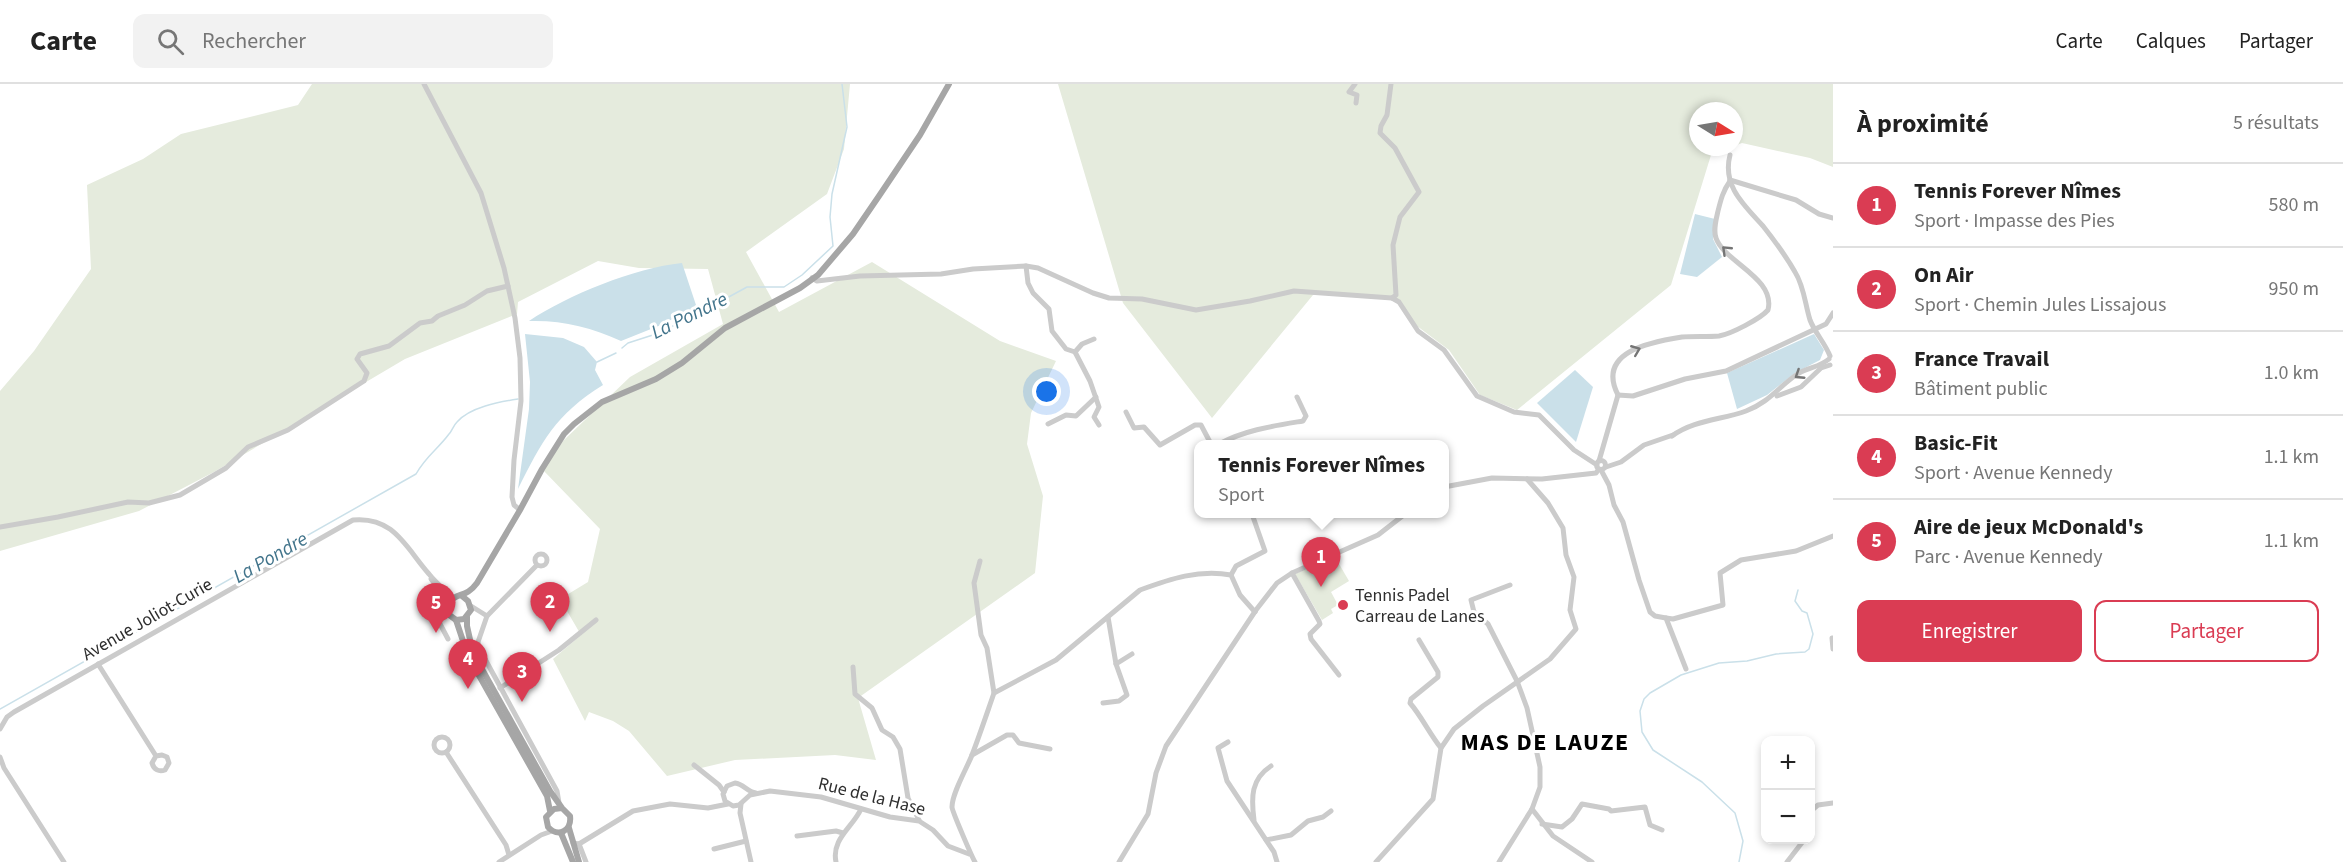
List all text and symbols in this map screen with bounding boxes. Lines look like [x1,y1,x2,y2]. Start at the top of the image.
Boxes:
search box [133,14,553,68]
text: Carte [30,21,97,61]
icon: search [154,25,187,58]
text: Rechercher [202,25,306,57]
text: Carte [2056,26,2103,56]
text: Calques [2136,26,2206,56]
text: Partager [2239,26,2313,56]
north arrow [1689,102,1743,156]
text: À proximité [1857,105,1989,142]
text: 5 résultats [2233,109,2319,137]
text: Tennis Forever Nîmes [1914,175,2121,207]
text: 1 [1871,191,1882,219]
text: 580 m [2269,191,2319,219]
text: Sport · Impasse des Pies [1914,207,2115,235]
one-way arrow [1722,246,1732,257]
text: On Air [1914,259,1973,291]
text: 2 [1871,275,1882,303]
text: 950 m [2269,275,2319,303]
water label: La Pondre [646,285,732,346]
text: Sport · Chemin Jules Lissajous [1914,291,2166,319]
text: France Travail [1914,343,2049,375]
one-way arrow [1629,345,1640,357]
text: 3 [1871,359,1882,387]
text: 1.0 km [2264,359,2319,387]
one-way arrow [1794,368,1805,379]
text: Bâtiment public [1914,375,2048,403]
your location [1032,377,1061,406]
text: Basic-Fit [1914,427,1998,459]
popup [1194,440,1449,518]
text: 4 [1871,443,1882,471]
text: 1.1 km [2264,443,2319,471]
text: Tennis Forever Nîmes [1218,449,1425,481]
text: Sport · Avenue Kennedy [1914,459,2113,487]
text: Sport [1218,481,1264,509]
text: Aire de jeux McDonald's [1914,511,2143,543]
water label: La Pondre [228,525,313,591]
text: 5 [1871,527,1882,555]
text: 1.1 km [2264,527,2319,555]
pin: 1 [1302,538,1340,587]
text: Parc · Avenue Kennedy [1914,543,2103,571]
street label: Avenue Joliot-Curie [78,572,217,667]
pin: 2 [530,582,570,632]
place label: Tennis Padel Carreau de Lanes [1355,583,1484,629]
pin: 5 [416,584,456,633]
marker: Tennis Padel Carreau de Lanes [1336,598,1350,612]
button: Enregistrer [1857,600,2082,662]
button: Partager [2094,600,2319,662]
pin: 4 [448,640,488,689]
pin: 3 [502,652,542,702]
district label: MAS DE LAUZE [1460,725,1630,760]
map controls [1761,736,1815,844]
button: + [1761,736,1815,790]
street label: Rue de la Hase [816,771,928,822]
button: − [1761,790,1815,844]

